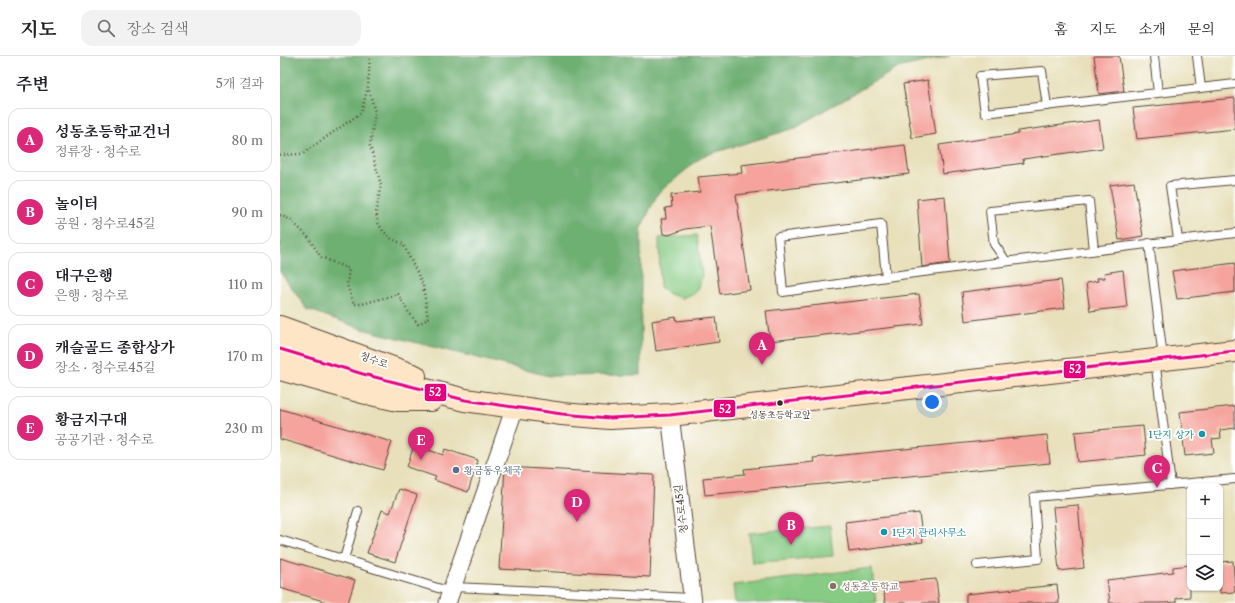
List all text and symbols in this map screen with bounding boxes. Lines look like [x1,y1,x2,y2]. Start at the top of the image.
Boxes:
search box [81,10,361,46]
icon: search [95,17,117,39]
text: 지도 [20,18,57,41]
text: 장소 검색 [127,19,189,38]
text: 홈 [1054,20,1068,38]
text: 지도 [1090,20,1117,38]
text: 소개 [1139,20,1166,38]
text: 문의 [1188,20,1215,38]
text: 주변 [16,74,49,94]
text: 5개 결과 [216,75,264,91]
text: 성동초등학교건너 [55,122,171,141]
text: A [25,132,35,148]
text: 80 m [231,132,263,148]
text: 정류장 · 청수로 [55,143,141,159]
text: 놀이터 [55,194,98,213]
text: B [25,204,35,220]
text: 90 m [232,204,263,220]
text: 공원 · 청수로45길 [55,215,156,231]
text: 대구은행 [55,266,113,285]
text: C [25,276,35,292]
text: 110 m [228,276,263,292]
text: 은행 · 청수로 [55,287,128,303]
pin: A [749,332,775,365]
text: 캐슬골드 종합상가 [55,338,175,357]
text: D [24,348,36,364]
text: 170 m [227,348,263,364]
street label: 청수로 [358,349,390,371]
text: 장소 · 청수로45길 [55,359,156,375]
line badge: 52 [1063,360,1086,379]
text: 52 [1069,362,1082,376]
line badge: 52 [424,383,447,402]
text: 52 [429,385,442,399]
your location [922,392,942,412]
marker: 성동초등학교앞 [775,398,785,408]
line badge: 52 [713,399,736,418]
text: 52 [719,402,732,416]
place label: 성동초등학교앞 [750,409,811,420]
text: 황금지구대 [55,410,127,429]
text: E [25,420,35,436]
text: 230 m [225,420,263,436]
pin: E [408,427,434,460]
place label: 1단지 상가 [1148,428,1194,441]
marker: 1단지 상가 [1197,429,1207,439]
text: 공공기관 · 청수로 [55,431,154,447]
pin: C [1144,455,1170,488]
place label: 황금동우체국 [463,464,522,477]
marker: 황금동우체국 [451,465,461,475]
street label: 청수로45길 [672,483,690,535]
map controls [1187,483,1223,591]
button: + [1187,483,1223,519]
pin: D [564,489,590,522]
pin: B [778,512,804,545]
button: − [1187,519,1223,555]
place label: 1단지 관리사무소 [892,526,967,539]
marker: 1단지 관리사무소 [879,527,889,537]
button: layers [1187,555,1223,591]
place label: 성동초등학교 [841,580,899,593]
marker: 성동초등학교 [828,581,838,591]

